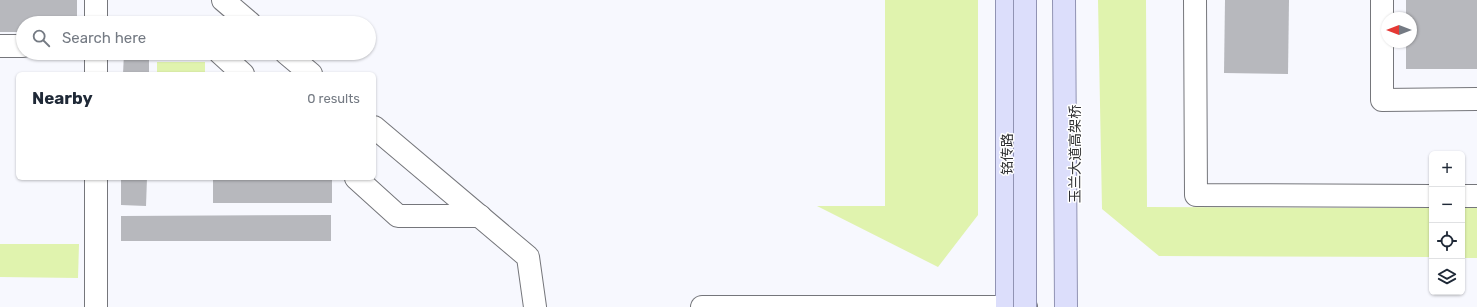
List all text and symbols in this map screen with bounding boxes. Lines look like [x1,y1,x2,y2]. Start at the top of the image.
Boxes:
north arrow [1381,12,1417,48]
search box [16,16,376,60]
icon: search [30,27,52,49]
text: Search here [62,29,146,47]
text: Nearby [32,88,93,108]
text: 0 results [307,91,360,106]
street label: 玉兰大道高架桥 [1067,105,1084,203]
street label: 铭传路 [999,133,1016,175]
map controls [1429,151,1465,295]
button: + [1429,151,1465,187]
button: − [1429,187,1465,223]
button: locate [1429,223,1465,259]
button: layers [1429,259,1465,295]

